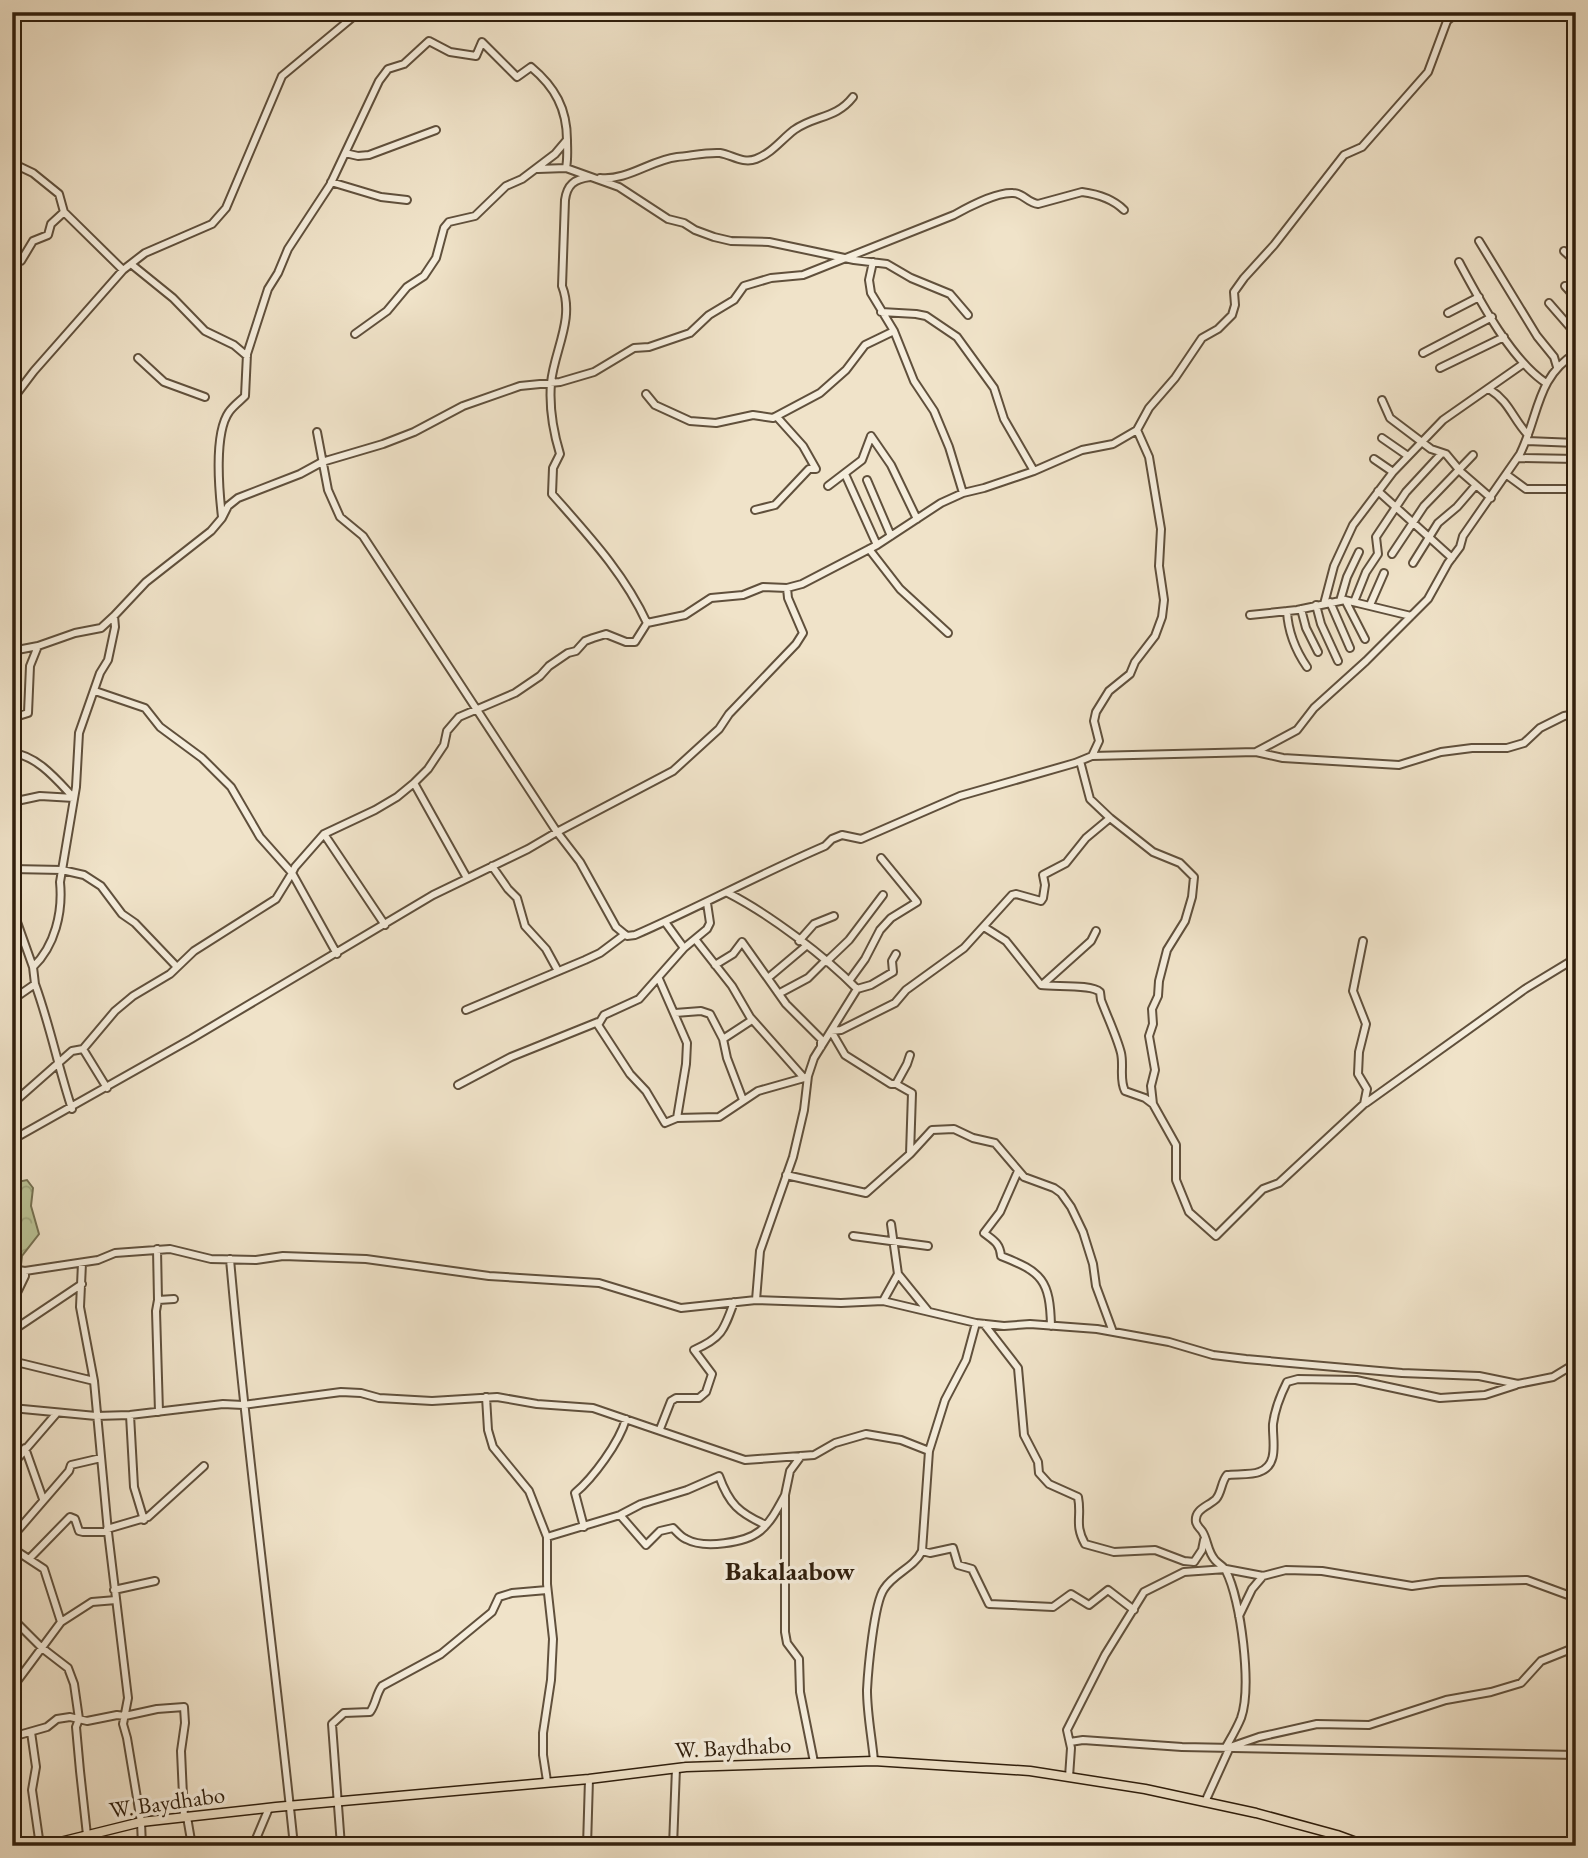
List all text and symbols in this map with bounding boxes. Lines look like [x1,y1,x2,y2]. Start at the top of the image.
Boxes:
district label: Bakalaabow [725,1554,855,1588]
street label: W. Baydhabo [674,1729,792,1765]
street label: W. Baydhabo [107,1779,227,1825]

